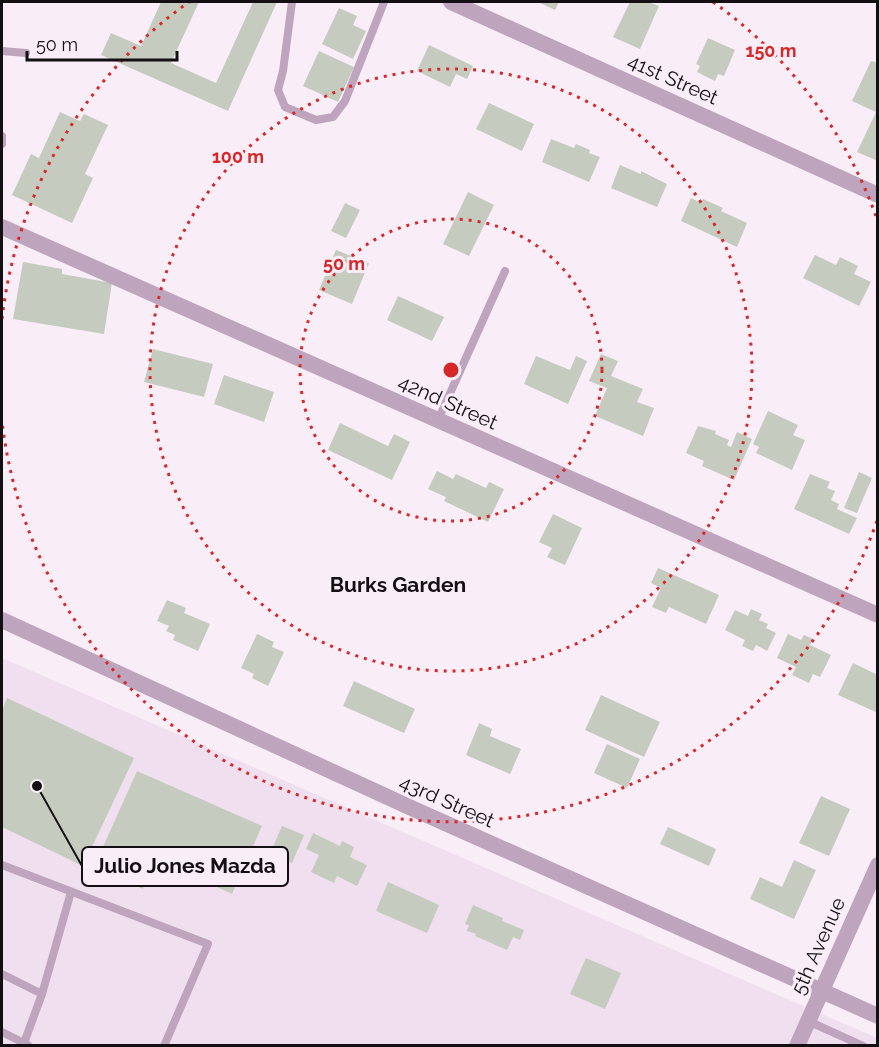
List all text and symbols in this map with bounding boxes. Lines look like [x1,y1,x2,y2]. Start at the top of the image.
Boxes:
scale bar [27,24,177,62]
text: 50 m [36,34,78,55]
text: 150 m [746,40,797,61]
street label: 41st Street [624,48,722,110]
text: 100 m [212,146,264,167]
text: 50 m [323,253,365,274]
centre of rings [441,360,461,380]
street label: 42nd Street [395,369,502,435]
district label: Burks Garden [330,572,466,597]
street label: 43rd Street [396,769,498,833]
callout: Julio Jones Mazda [82,847,288,886]
text: Julio Jones Mazda [94,853,276,878]
street label: 5th Avenue [786,893,850,998]

